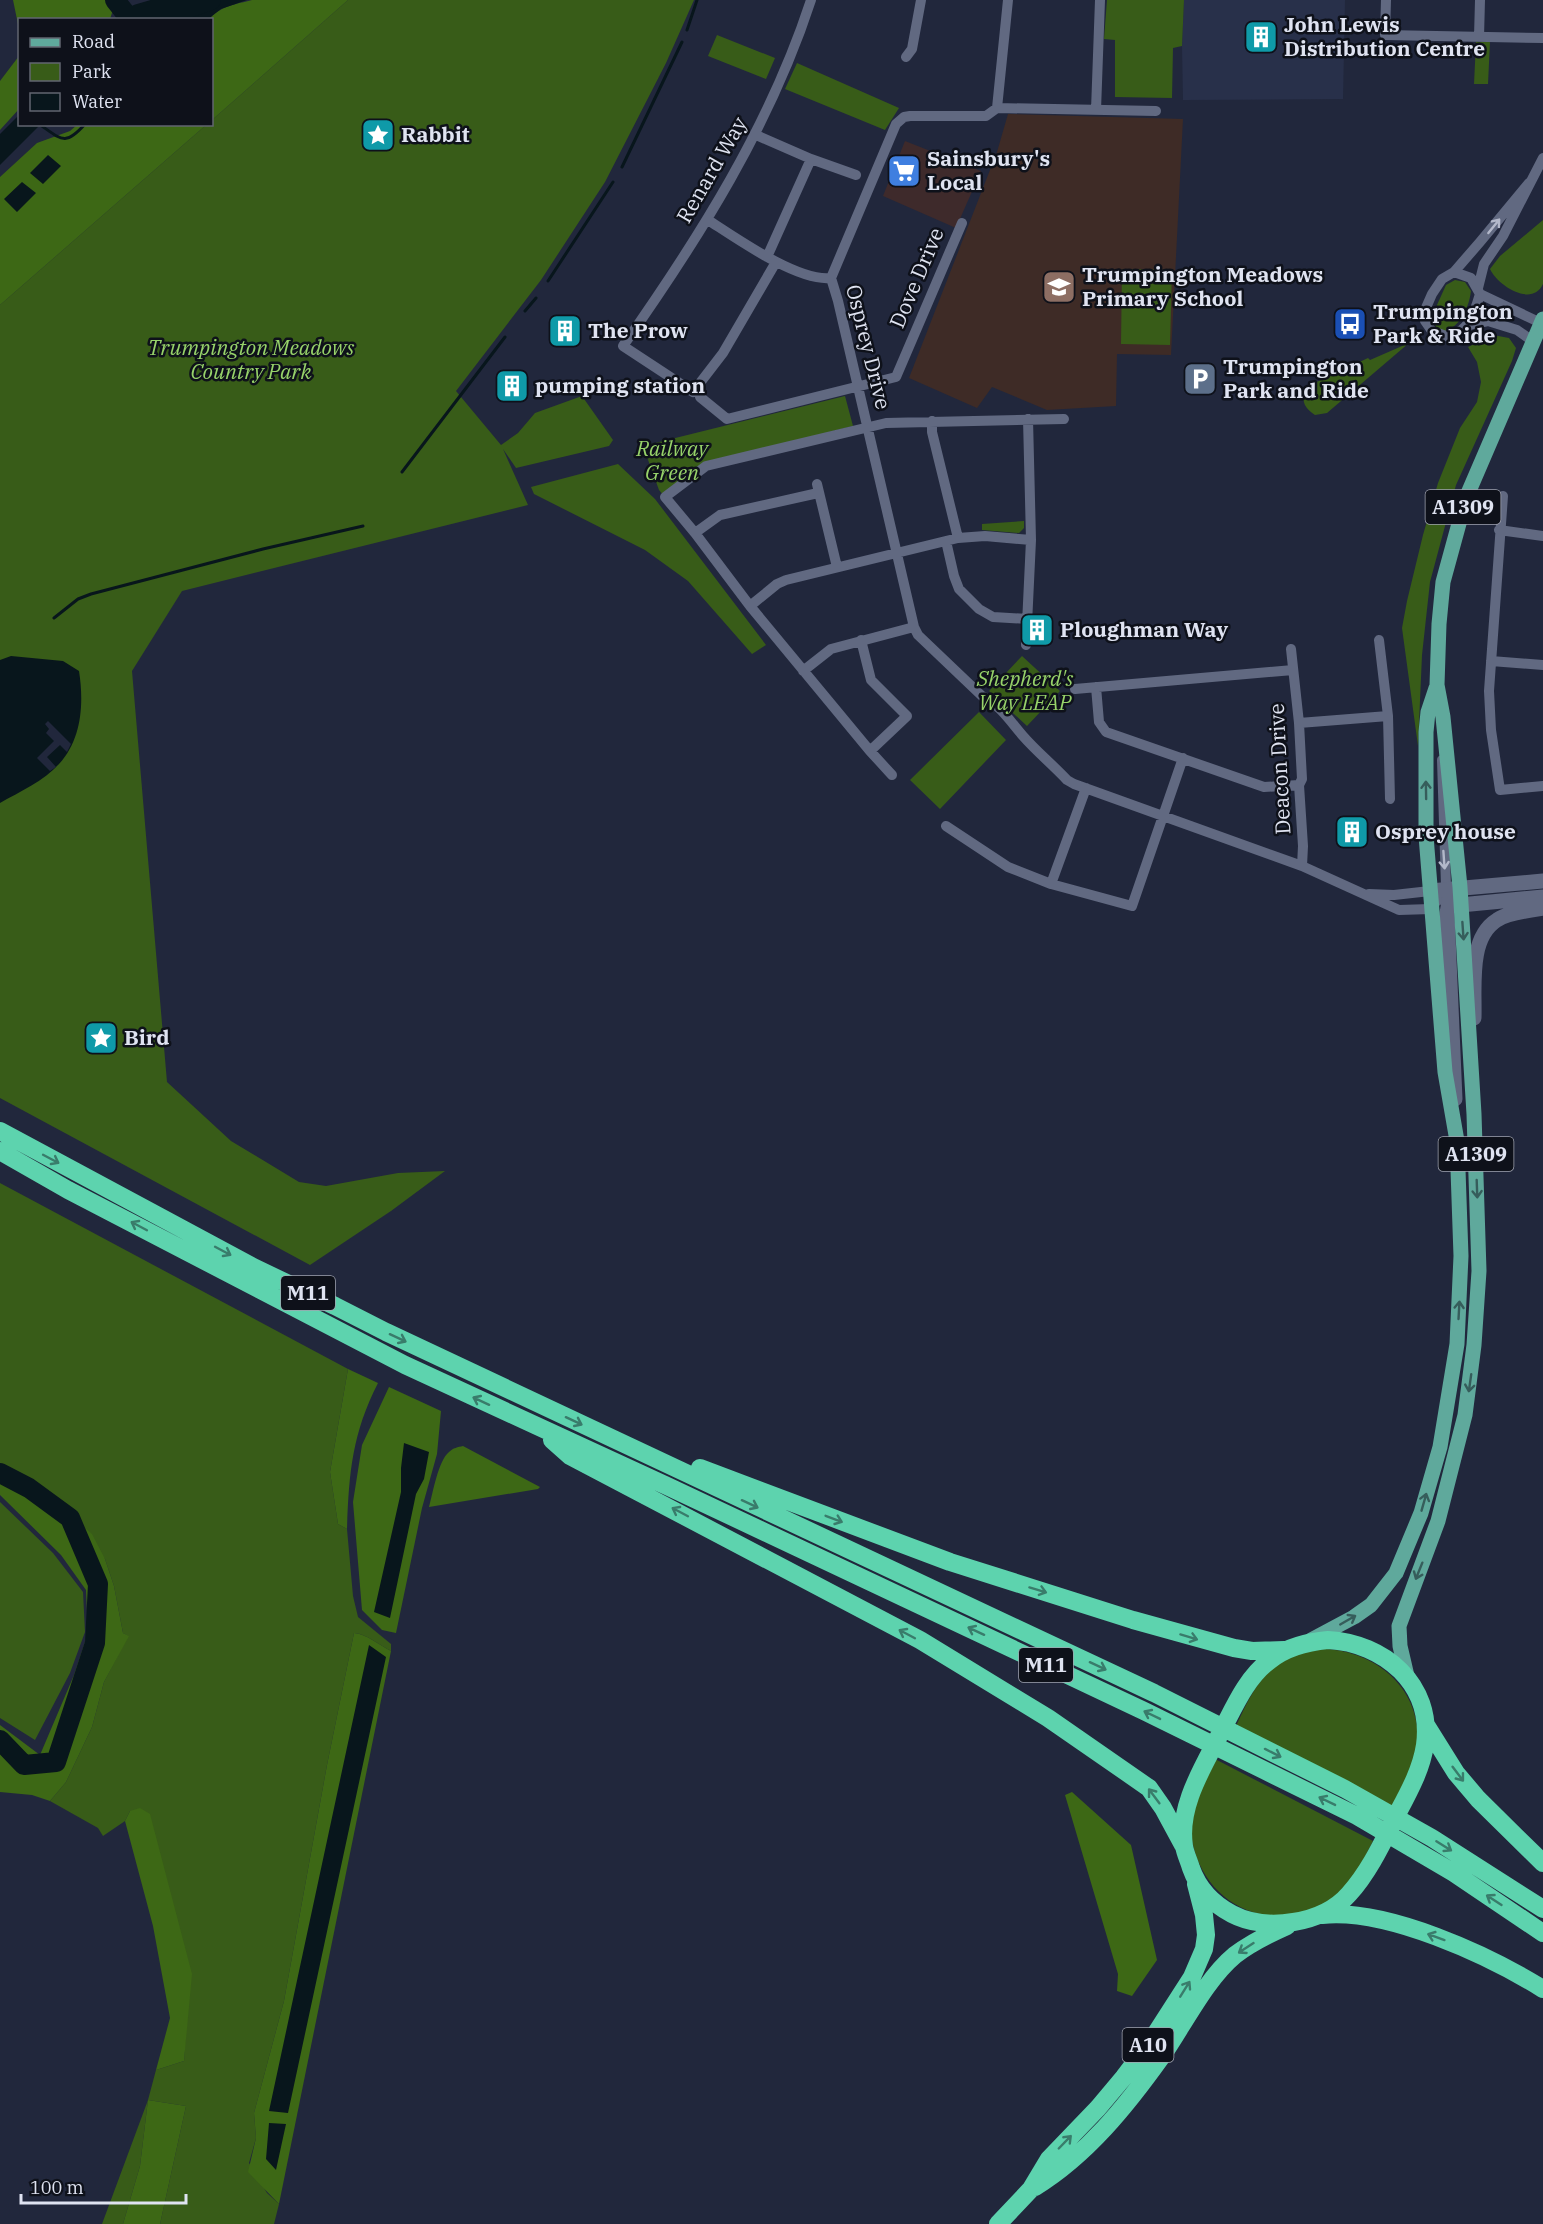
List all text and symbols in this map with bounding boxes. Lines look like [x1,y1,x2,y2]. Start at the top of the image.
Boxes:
place label: John Lewis Distribution Centre [1284,10,1485,62]
legend [18,18,213,126]
building icon: John Lewis Distribution Centre [1243,19,1279,55]
text: Road [72,30,115,53]
text: Park [72,60,112,83]
text: Water [72,90,122,113]
street label: Renard Way [669,111,753,228]
place icon: Rabbit [360,117,396,153]
place label: Rabbit [401,120,470,148]
place label: Sainsbury's Local [927,144,1050,196]
supermarket icon: Sainsbury's Local [886,153,922,189]
one-way arrow [1487,218,1500,234]
street label: Dove Drive [882,223,950,332]
place label: Trumpington Meadows Primary School [1082,260,1323,312]
school or university icon: Trumpington Meadows Primary School [1041,269,1077,305]
street label: Osprey Drive [840,281,898,412]
place label: Trumpington Park & Ride [1373,297,1513,349]
bus stop icon: Trumpington Park & Ride [1332,306,1368,342]
building icon: The Prow [547,313,583,349]
place label: The Prow [588,316,688,344]
park label: Trumpington Meadows Country Park [148,333,354,385]
place label: Trumpington Park and Ride [1223,352,1369,404]
parking icon: Trumpington Park and Ride [1182,361,1218,397]
building icon: pumping station [494,368,530,404]
place label: pumping station [535,371,705,399]
park label: Railway Green [635,434,710,486]
road number: A1309 [1426,490,1500,524]
building icon: Ploughman Way [1019,612,1055,648]
place label: Ploughman Way [1060,615,1228,643]
park label: Shepherd's Way LEAP [976,664,1074,716]
street label: Deacon Drive [1262,703,1296,835]
one-way arrow [1420,781,1432,801]
building icon: Osprey house [1334,814,1370,850]
place label: Osprey house [1375,817,1516,845]
one-way arrow [1439,849,1450,869]
one-way arrow [1457,921,1468,940]
place icon: Bird [83,1020,119,1056]
place label: Bird [124,1023,169,1051]
road number: A1309 [1438,1137,1514,1171]
one-way arrow [42,1154,60,1165]
one-way arrow [1472,1178,1483,1198]
one-way arrow [130,1220,148,1232]
one-way arrow [214,1245,231,1257]
road number: M11 [281,1276,335,1310]
one-way arrow [1454,1301,1465,1321]
one-way arrow [388,1332,406,1344]
one-way arrow [1464,1373,1475,1393]
one-way arrow [472,1394,490,1406]
one-way arrow [564,1416,582,1428]
one-way arrow [1419,1493,1430,1512]
one-way arrow [740,1499,758,1511]
one-way arrow [671,1506,689,1517]
one-way arrow [824,1514,843,1525]
one-way arrow [1413,1561,1424,1580]
one-way arrow [1028,1585,1047,1596]
one-way arrow [1338,1614,1356,1625]
one-way arrow [967,1625,985,1637]
one-way arrow [899,1628,917,1639]
one-way arrow [1179,1632,1198,1643]
road number: M11 [1019,1648,1073,1682]
one-way arrow [1089,1661,1107,1673]
one-way arrow [1143,1708,1161,1720]
one-way arrow [1264,1747,1282,1759]
one-way arrow [1451,1766,1464,1782]
one-way arrow [1148,1788,1161,1804]
one-way arrow [1318,1794,1336,1806]
one-way arrow [1435,1840,1452,1852]
one-way arrow [1486,1894,1503,1907]
one-way arrow [1427,1931,1446,1942]
one-way arrow [1238,1942,1255,1954]
one-way arrow [1179,1981,1191,1998]
road number: A10 [1122,2028,1174,2062]
one-way arrow [1058,2135,1072,2150]
scale bar [21,2167,186,2205]
text: 100 m [30,2176,84,2199]

